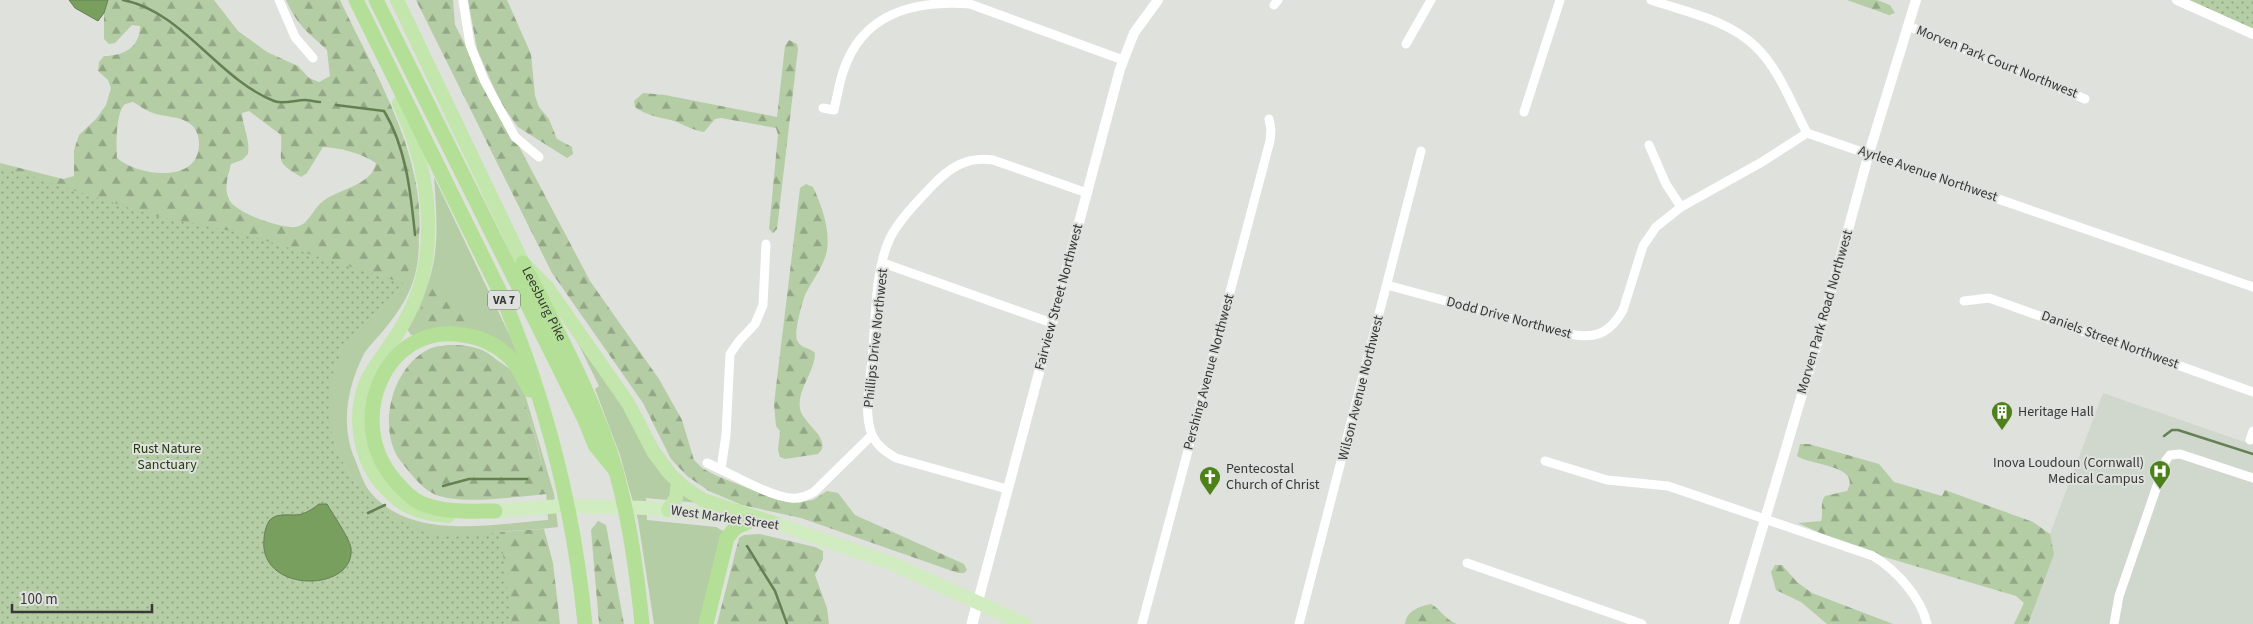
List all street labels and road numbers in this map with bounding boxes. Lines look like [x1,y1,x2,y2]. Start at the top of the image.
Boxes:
street label: Morven Park Court Northwest [1913,20,2081,104]
street label: Ayrlee Avenue Northwest [1856,141,2001,207]
street label: Fairview Street Northwest [1030,221,1088,373]
street label: Morven Park Road Northwest [1792,227,1858,396]
street label: Leesburg Pike [516,263,571,345]
street label: Phillips Drive Northwest [859,267,893,409]
road number: VA 7 [488,290,520,310]
street label: Pershing Avenue Northwest [1179,291,1240,452]
street label: Dodd Drive Northwest [1444,292,1574,344]
street label: Daniels Street Northwest [2038,306,2182,374]
street label: Wilson Avenue Northwest [1333,313,1389,463]
street label: West Market Street [670,500,781,536]

